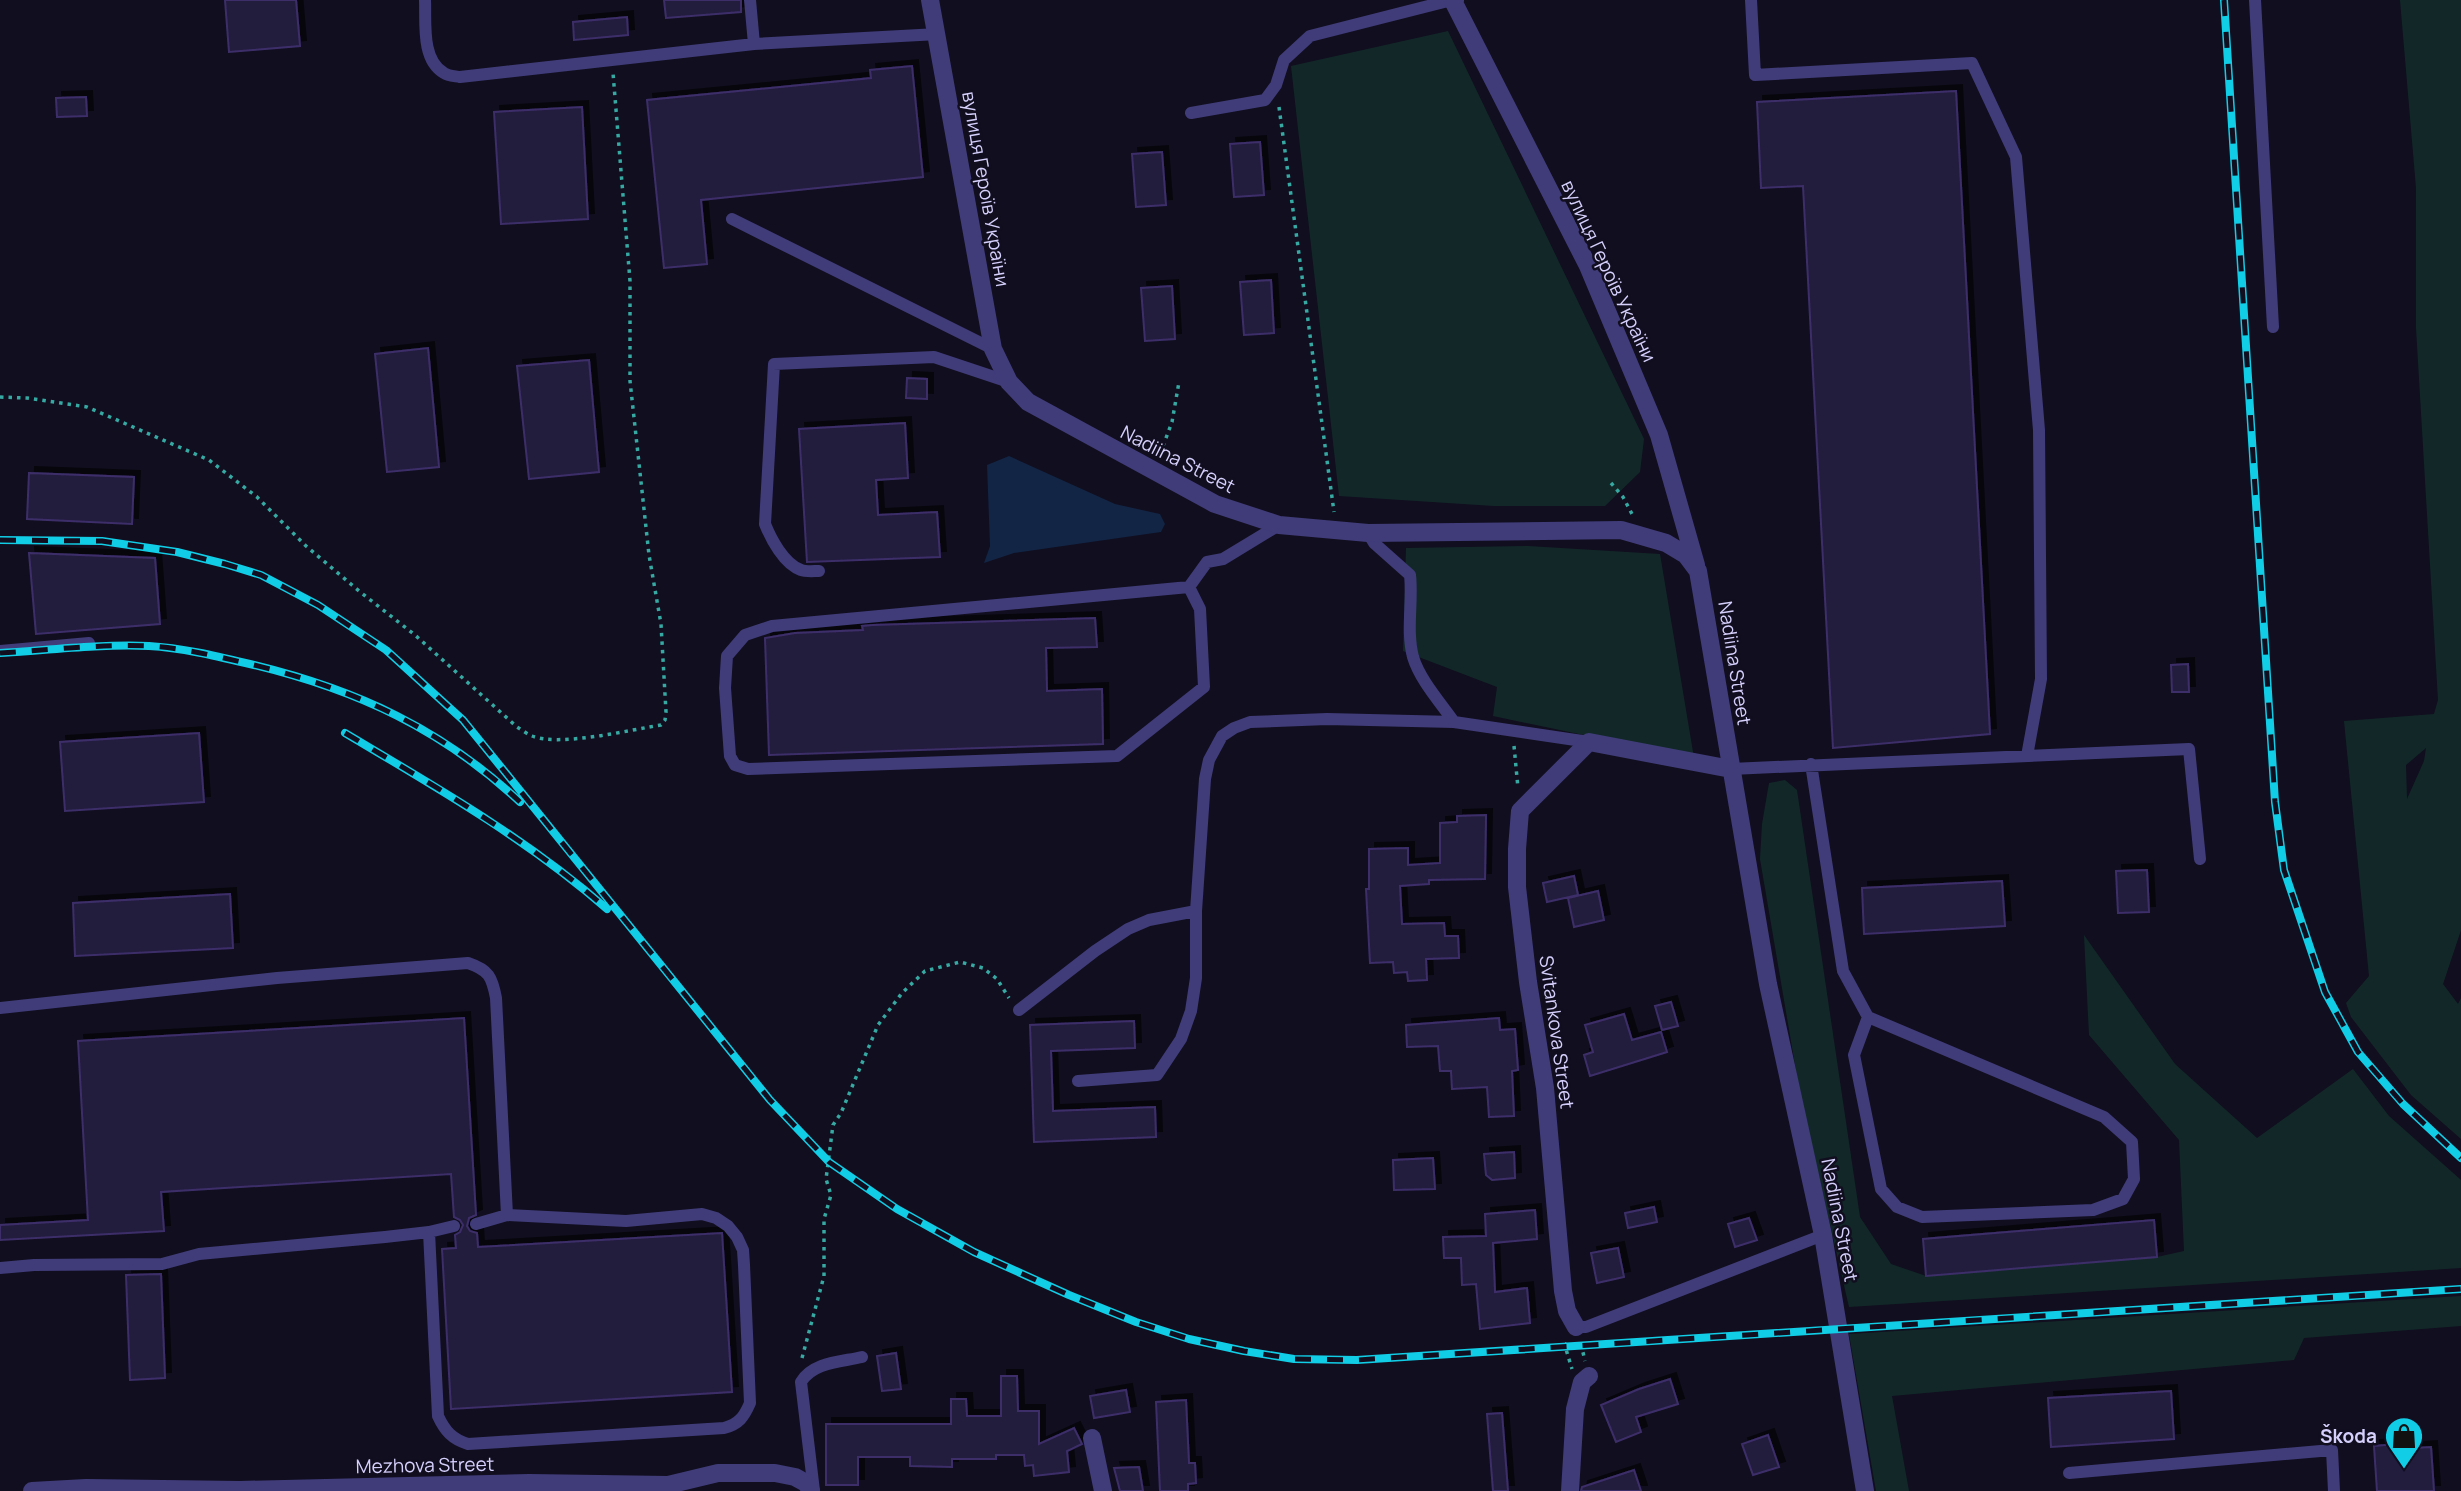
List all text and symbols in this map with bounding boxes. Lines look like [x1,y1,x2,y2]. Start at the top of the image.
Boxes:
street label: вулиця Героїв України [956,89,1016,289]
street label: вулиця Героїв України [1555,176,1663,366]
street label: Nadiina Street [1116,419,1240,499]
street label: Nadiina Street [1712,599,1758,727]
street label: Svitankova Street [1533,954,1581,1110]
street label: Nadiina Street [1815,1156,1865,1284]
shop icon: Škoda [2383,1415,2425,1470]
place label: Škoda [2320,1423,2377,1449]
street label: Mezhova Street [356,1451,494,1479]

